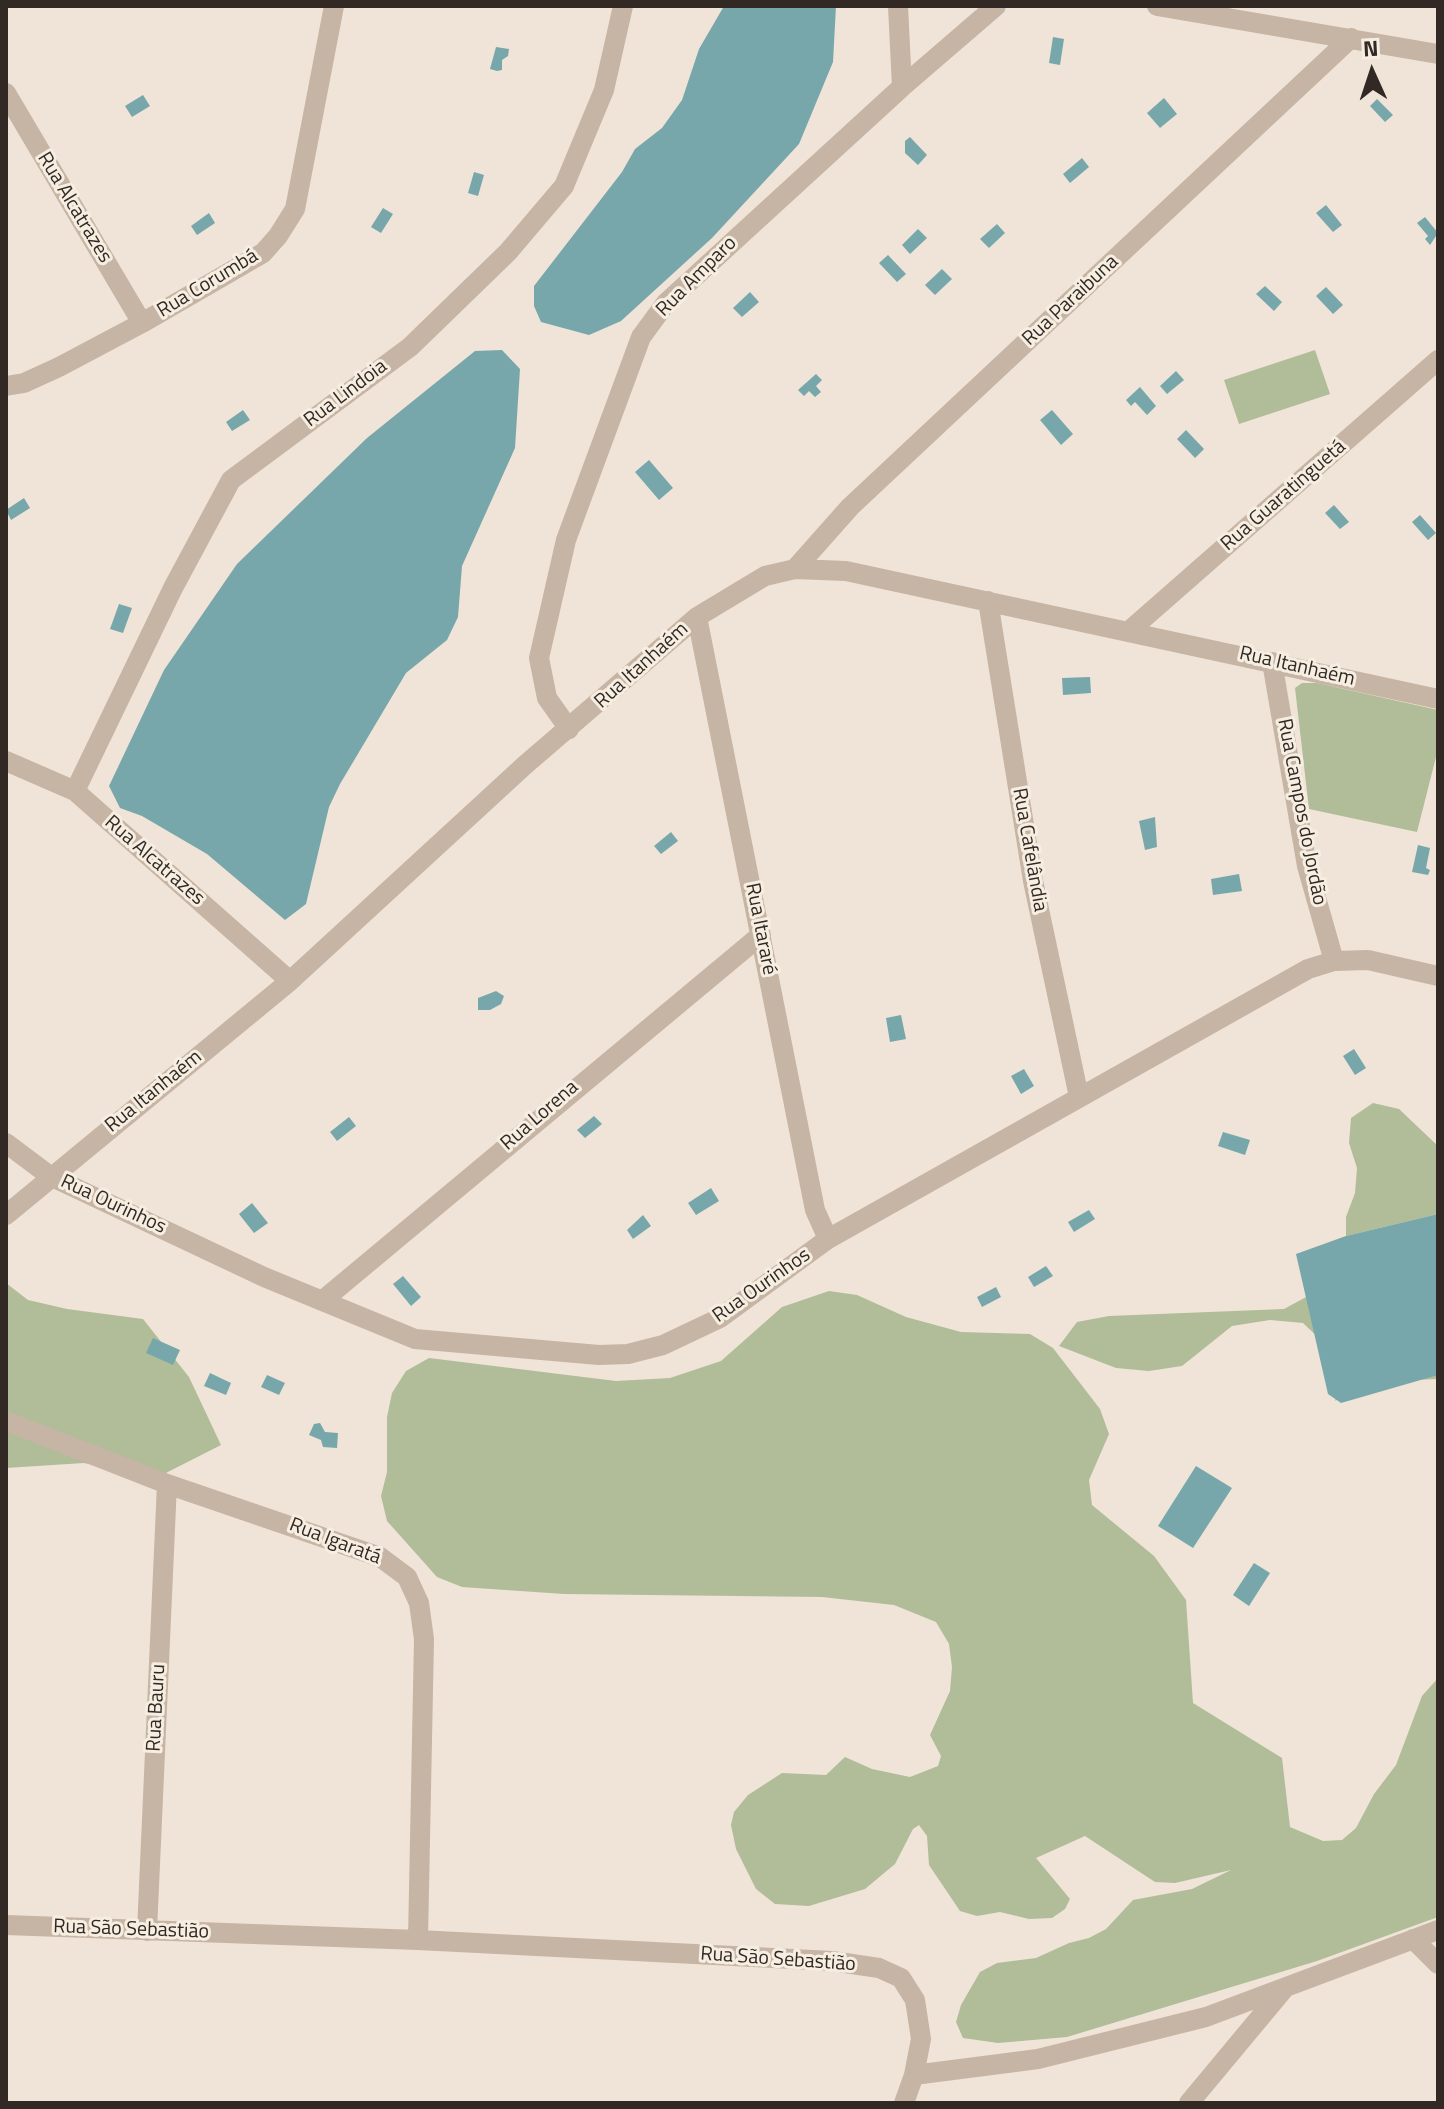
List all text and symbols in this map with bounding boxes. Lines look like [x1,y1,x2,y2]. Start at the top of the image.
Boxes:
text: N [1362,31,1379,65]
north arrow [1332,32,1412,112]
street label: Rua Alcatrazes [32,148,116,268]
street label: Rua Amparo [652,232,742,322]
street label: Rua Corumbá [153,245,263,323]
street label: Rua Paraibuna [1018,251,1124,351]
street label: Rua Lindoia [300,355,392,433]
street label: Rua Guaratinguetá [1217,435,1351,557]
street label: Rua Itanhaém [590,618,694,714]
street label: Rua Itanhaém [1237,642,1357,692]
street label: Rua Campos do Jordão [1271,717,1331,907]
street label: Rua Cafelândia [1006,786,1052,914]
street label: Rua Alcatrazes [99,811,209,911]
street label: Rua Itararé [739,881,781,977]
street label: Rua Itanhaém [101,1046,207,1138]
street label: Rua Lorena [496,1076,584,1156]
street label: Rua Ourinhos [56,1170,170,1240]
street label: Rua Ourinhos [709,1244,815,1328]
street label: Rua Igaratá [286,1514,384,1570]
street label: Rua Bauru [143,1664,171,1752]
street label: Rua São Sebastião [53,1915,209,1945]
street label: Rua São Sebastião [699,1943,857,1977]

